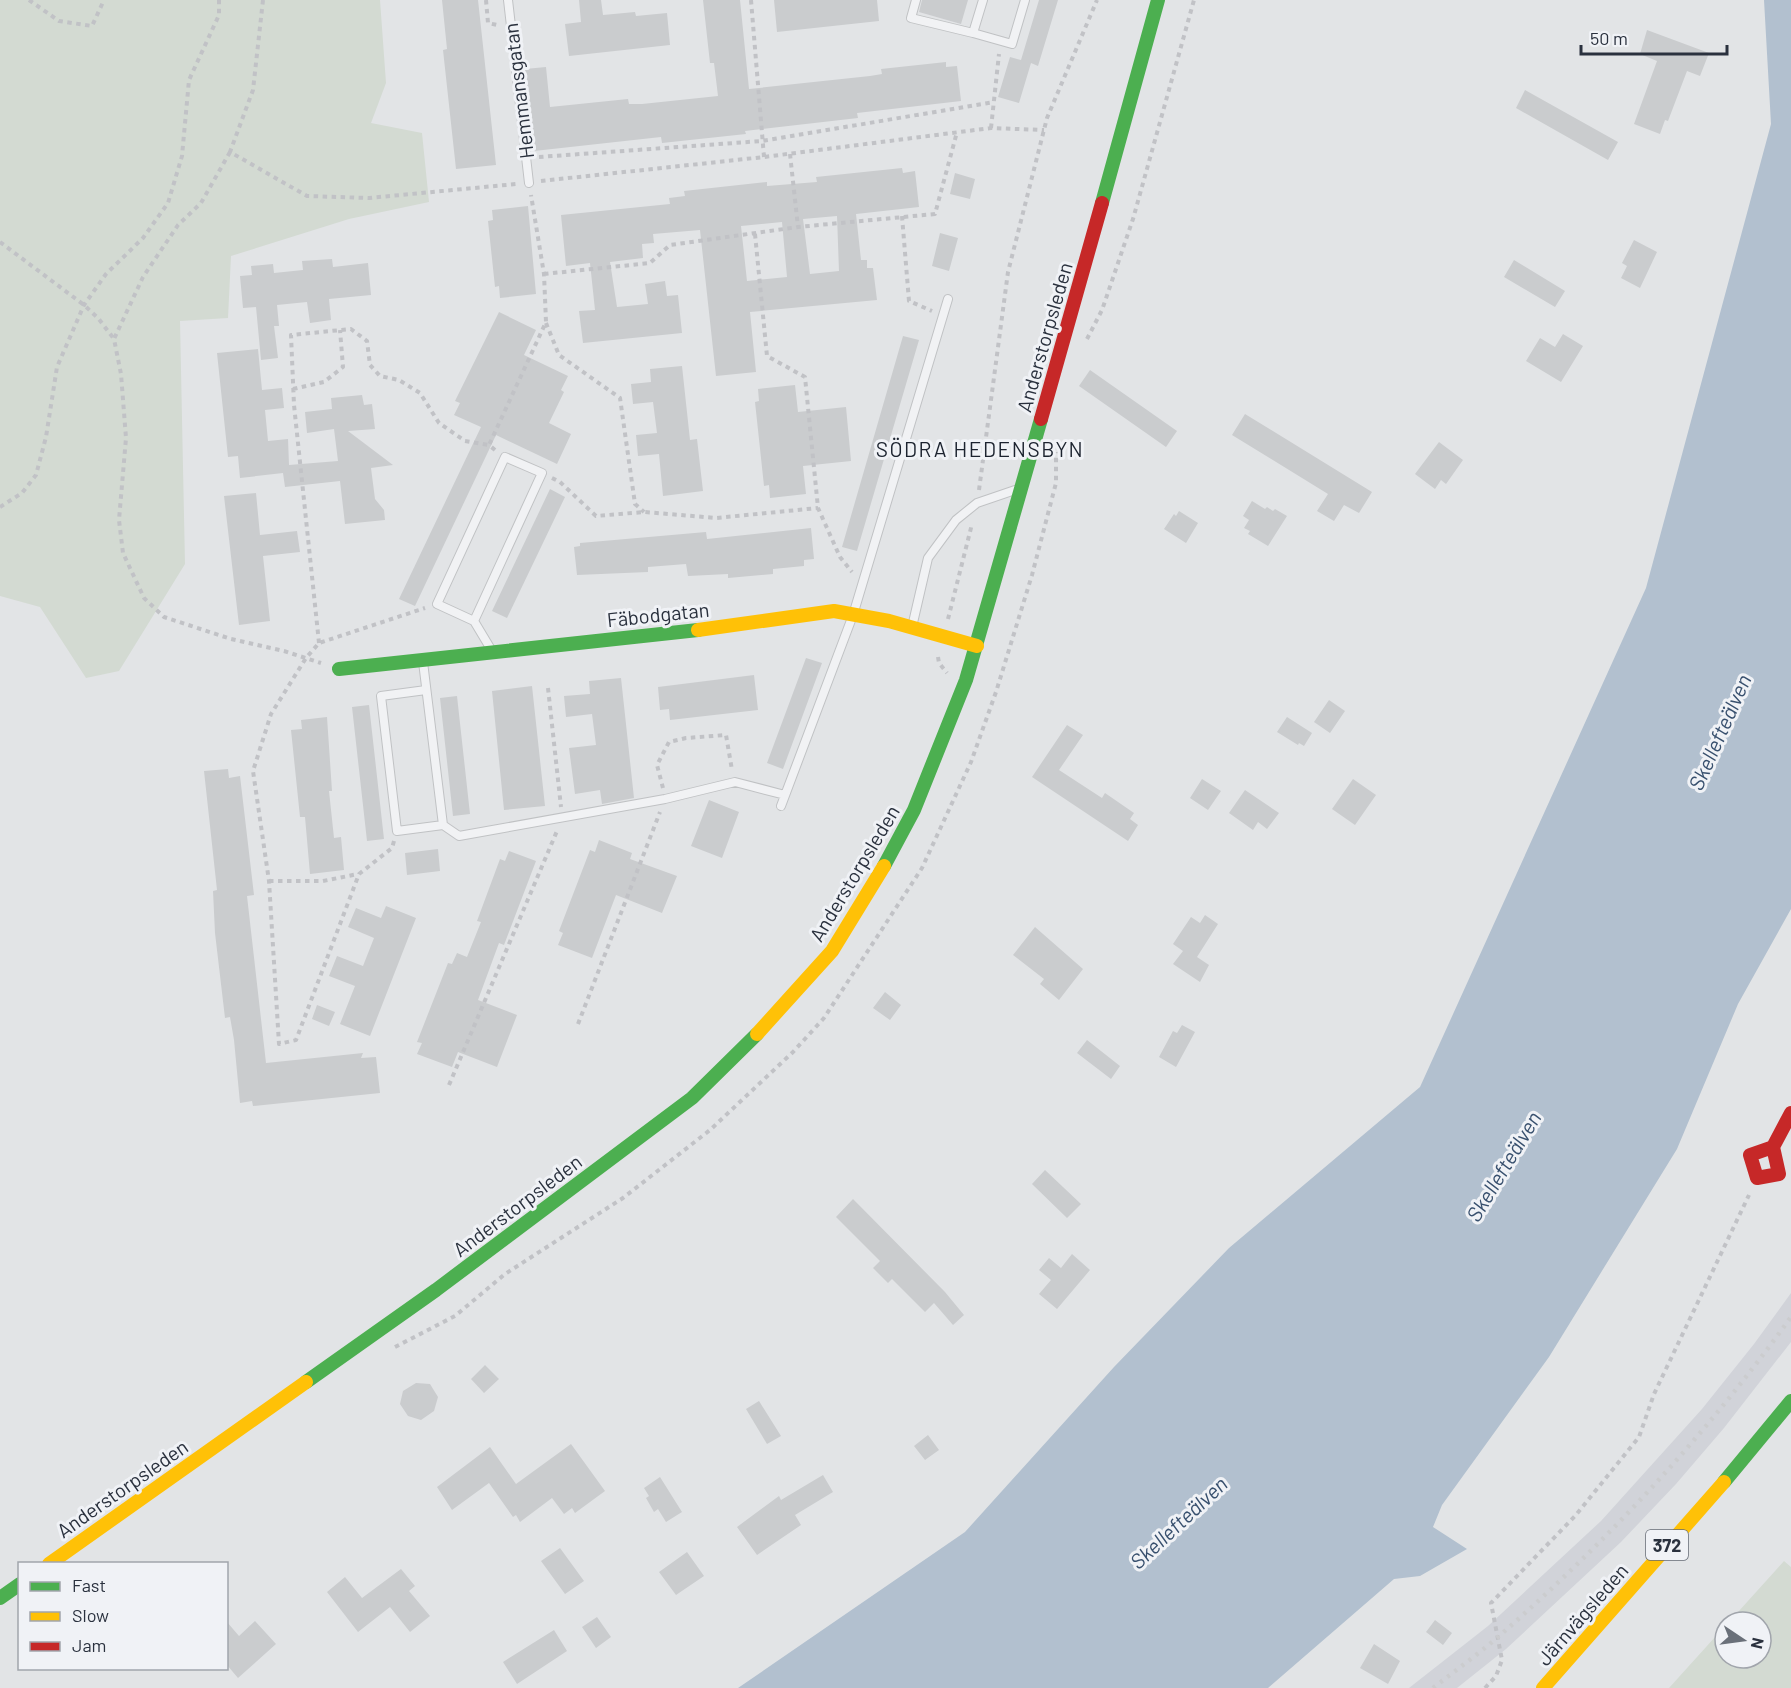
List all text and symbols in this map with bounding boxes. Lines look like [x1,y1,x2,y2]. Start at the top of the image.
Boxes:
scale bar [1581,18,1726,56]
street label: Hemmansgatan [498,22,538,160]
text: 50 m [1590,27,1628,49]
street label: Anderstorpsleden [1011,259,1077,415]
district label: SÖDRA HEDENSBYN [876,436,1084,461]
street label: Fäbodgatan [606,597,710,631]
water label: Skellefteälven [1682,670,1756,794]
street label: Anderstorpsleden [804,801,904,945]
water label: Skellefteälven [1460,1106,1546,1226]
street label: Anderstorpsleden [448,1149,586,1261]
street label: Anderstorpsleden [52,1434,192,1542]
water label: Skellefteälven [1124,1471,1232,1573]
road number: 372 [1646,1530,1688,1560]
street label: Järnvägsleden [1531,1558,1633,1670]
legend [18,1562,228,1670]
text: Fast [72,1574,106,1596]
text: Slow [72,1604,109,1626]
north arrow [1713,1610,1773,1670]
text: Jam [72,1634,106,1656]
text: N [1748,1636,1769,1651]

